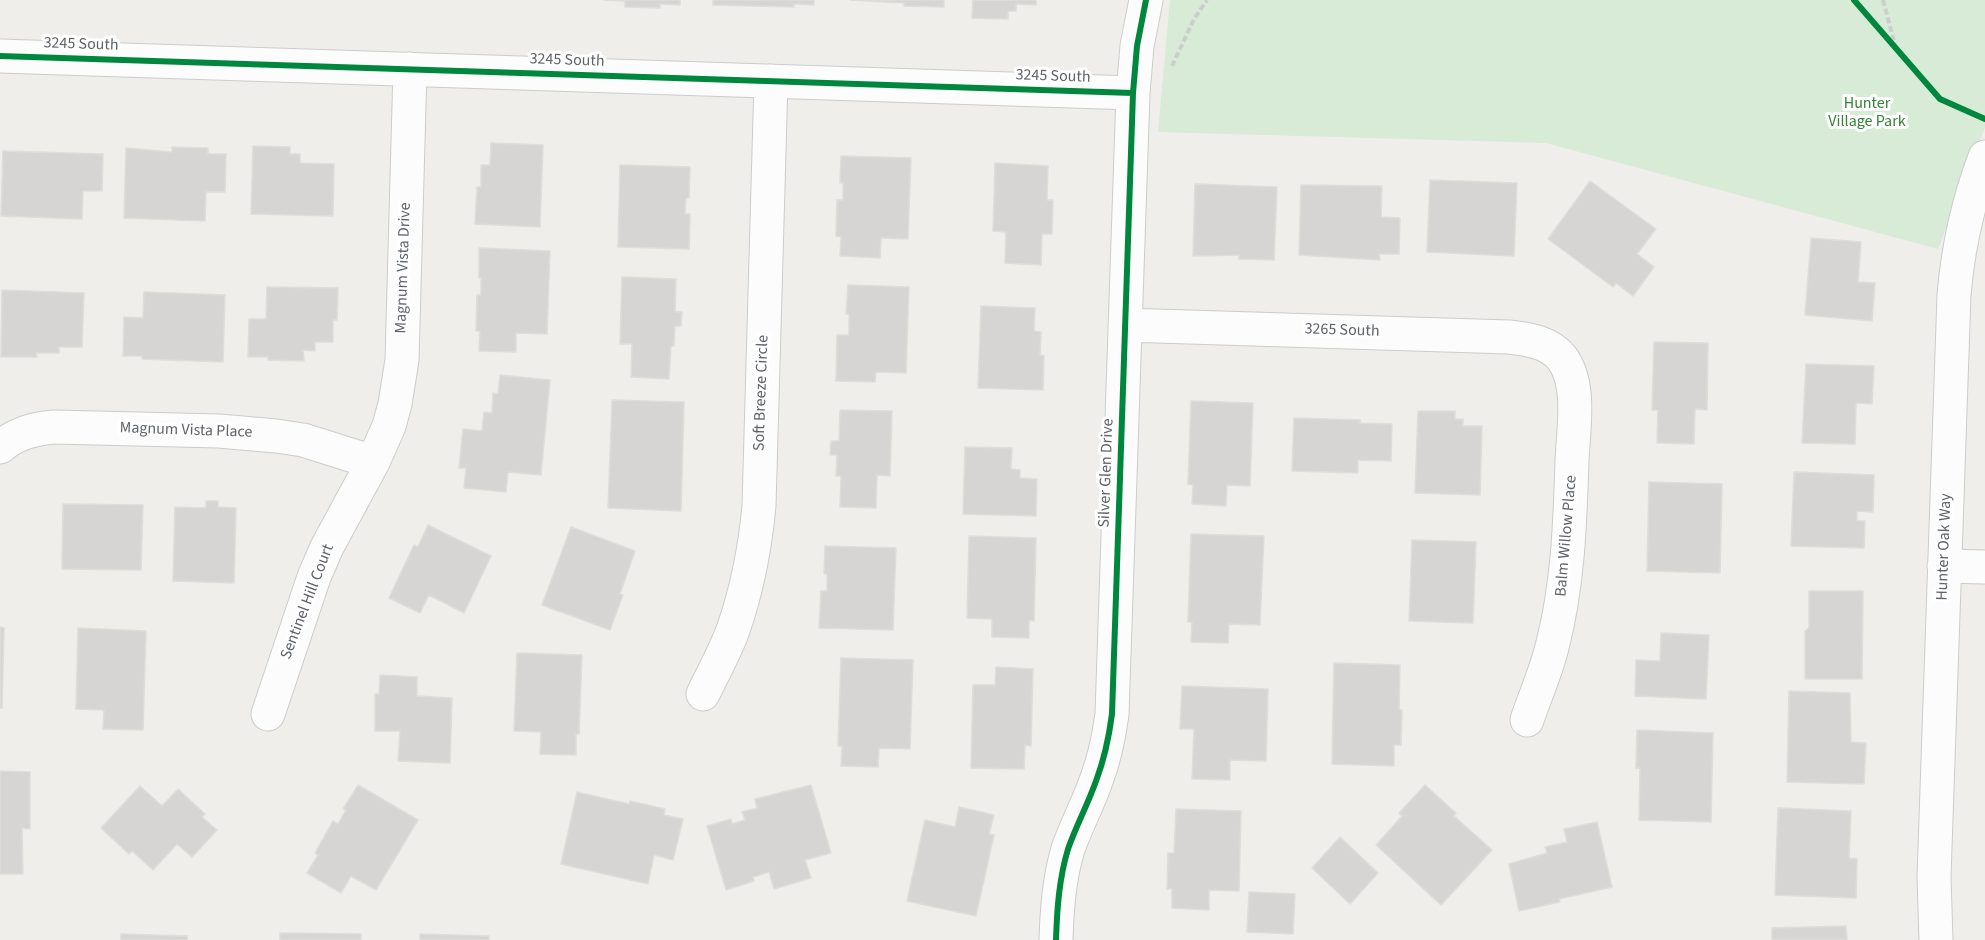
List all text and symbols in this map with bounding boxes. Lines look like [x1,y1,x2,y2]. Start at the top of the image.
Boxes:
street label: 3245 South [43,34,119,56]
street label: 3245 South [529,50,605,72]
street label: 3245 South [1015,66,1091,88]
park label: Hunter Village Park [1828,94,1906,132]
street label: Magnum Vista Drive [392,202,416,334]
street label: 3265 South [1304,320,1380,342]
street label: Soft Breeze Circle [750,335,774,451]
street label: Silver Glen Drive [1096,418,1118,528]
street label: Magnum Vista Place [119,419,253,443]
street label: Balm Willow Place [1552,474,1582,598]
street label: Hunter Oak Way [1934,493,1956,601]
street label: Sentinel Hill Court [277,542,339,662]

